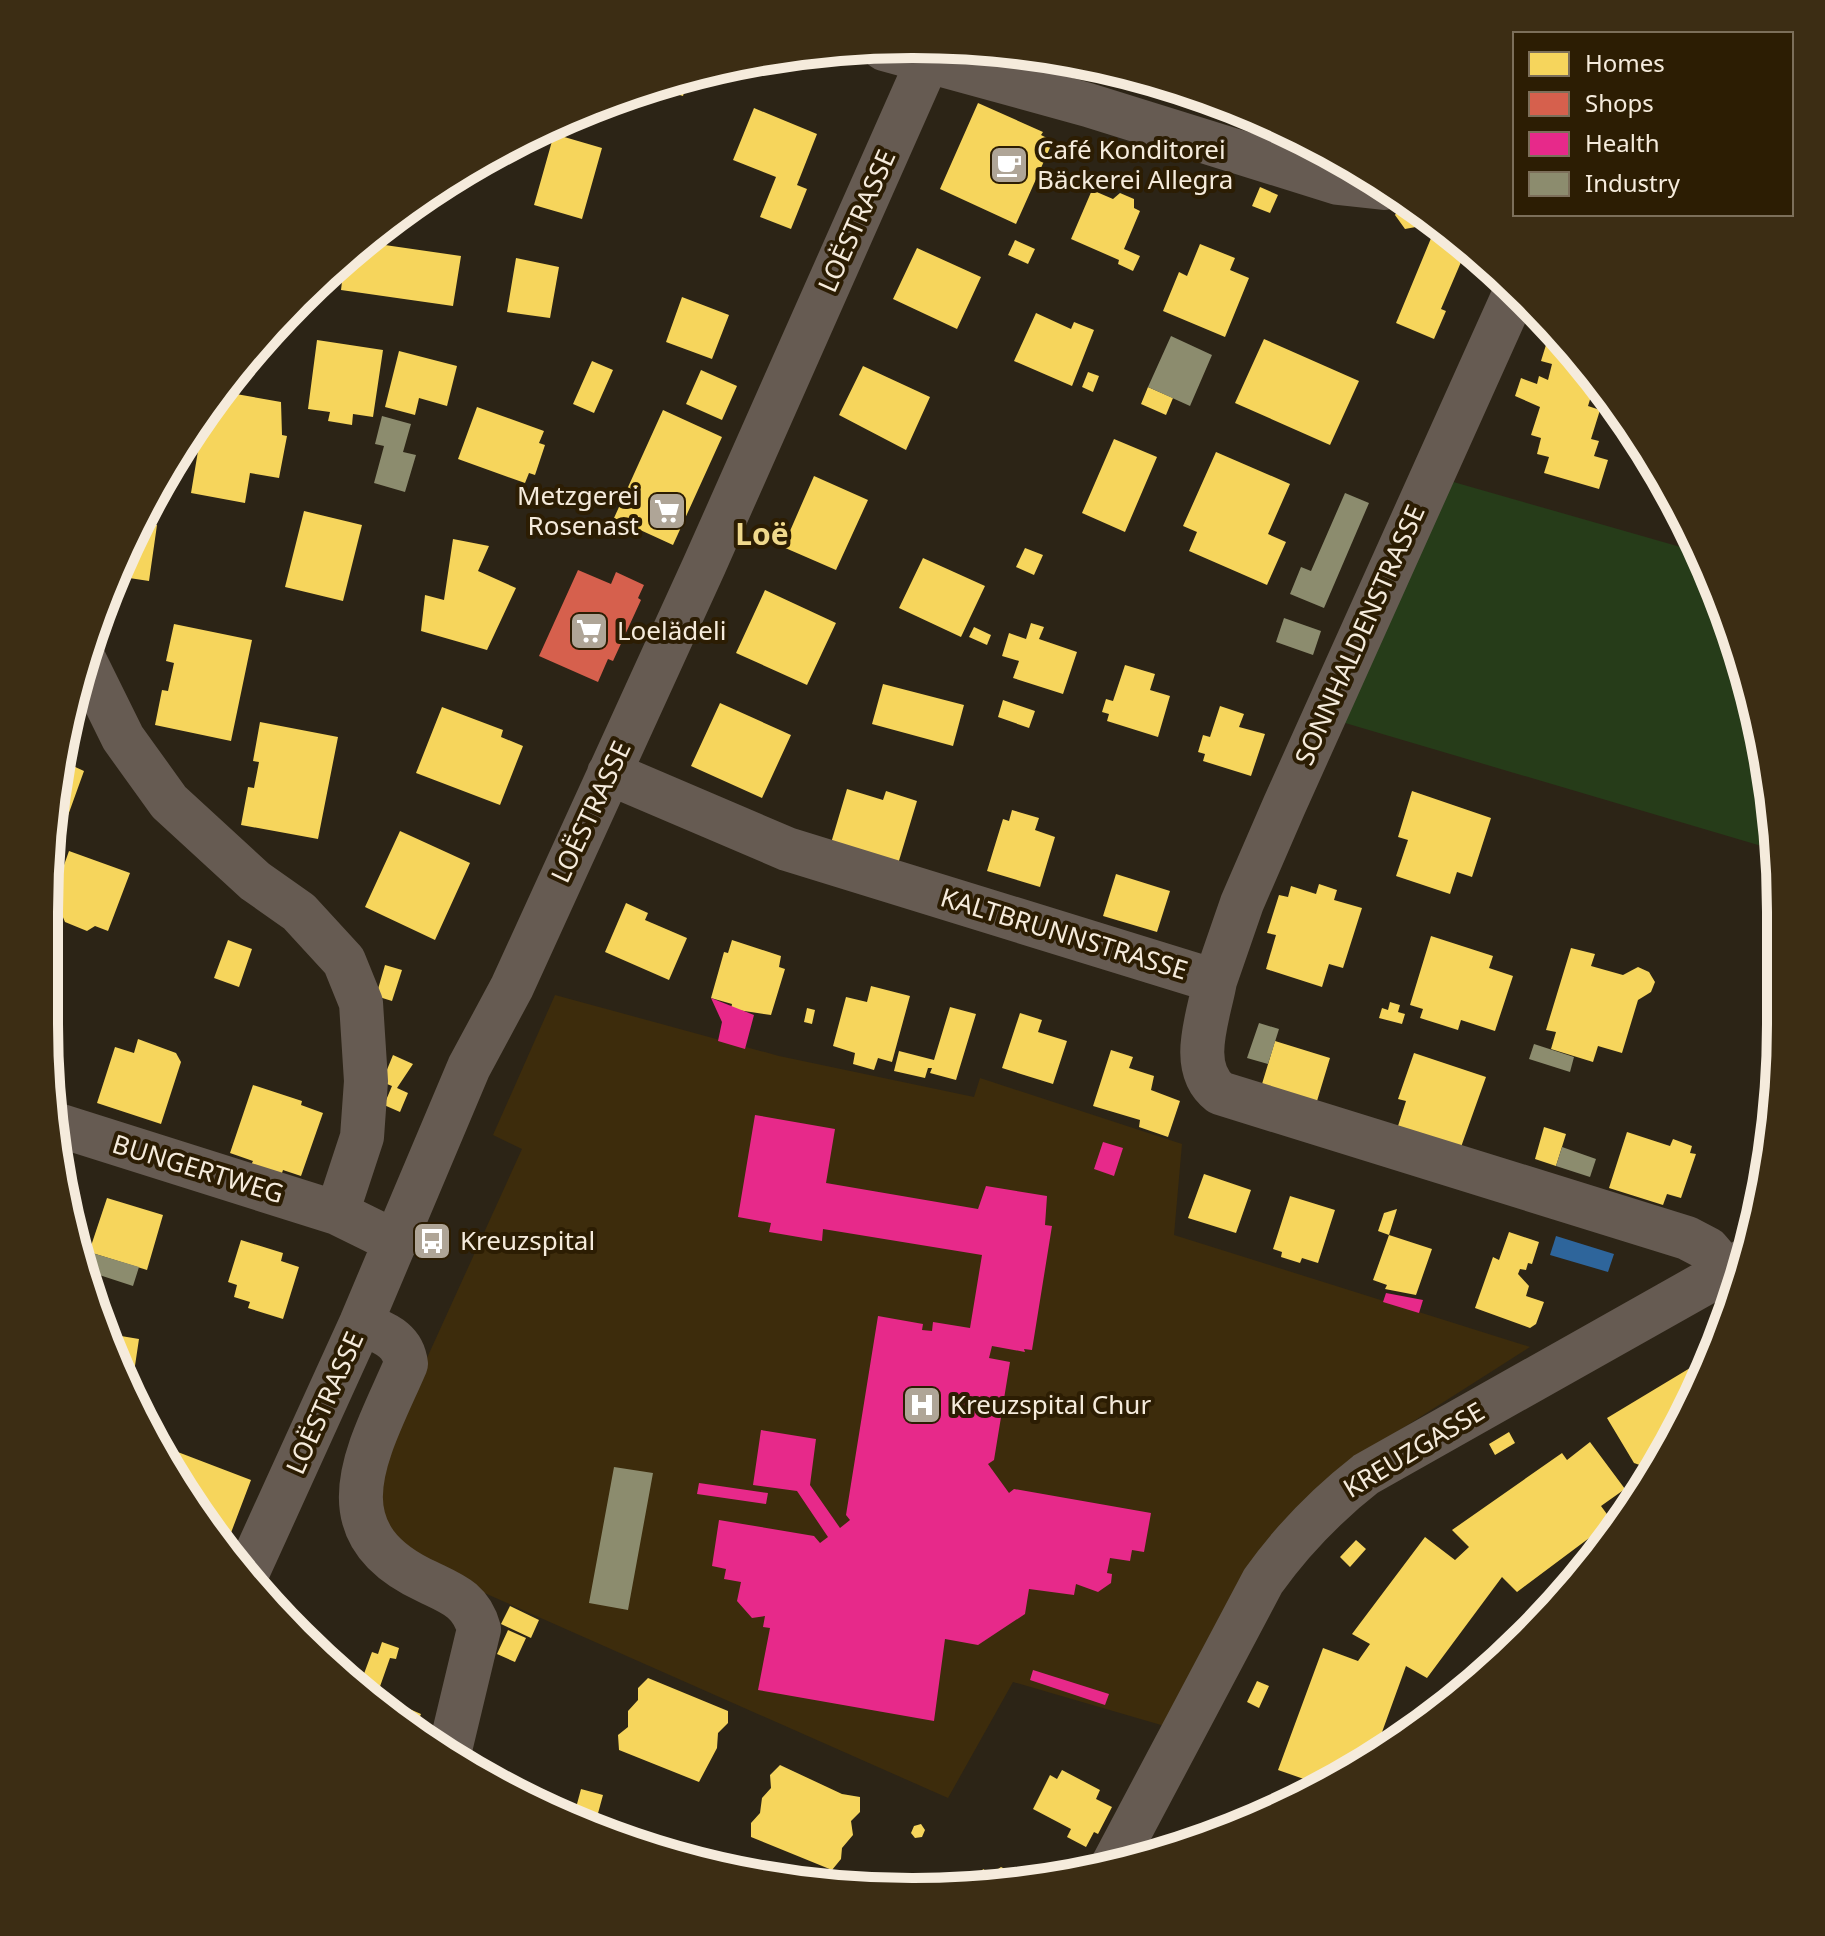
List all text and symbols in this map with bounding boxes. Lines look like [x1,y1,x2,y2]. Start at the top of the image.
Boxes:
legend [1513,32,1793,216]
text: Homes [1585,46,1665,79]
text: Shops [1585,86,1654,119]
text: Health [1585,126,1659,159]
place label: Café Konditorei Bäckerei Allegra [1037,131,1233,197]
street label: LOËSTRASSE [809,144,904,298]
cafe icon: Café Konditorei Bäckerei Allegra [988,144,1030,186]
text: Industry [1585,166,1681,199]
place label: Metzgerei Rosenast [517,477,639,543]
supermarket icon: Metzgerei Rosenast [646,490,688,532]
street label: SONNHALDENSTRASSE [1285,499,1433,770]
district label: Loë [735,513,789,554]
supermarket icon: Loelädeli [568,610,610,652]
place label: Loelädeli [617,612,726,648]
street label: LOËSTRASSE [542,735,639,888]
street label: KALTBRUNNSTRASSE [936,878,1192,988]
street label: BUNGERTWEG [108,1125,288,1211]
bus stop icon: Kreuzspital [411,1220,453,1262]
place label: Kreuzspital [460,1222,595,1258]
street label: LOËSTRASSE [277,1326,372,1480]
hospital icon: Kreuzspital Chur [901,1384,943,1426]
place label: Kreuzspital Chur [950,1386,1151,1422]
street label: KREUZGASSE [1336,1393,1491,1505]

